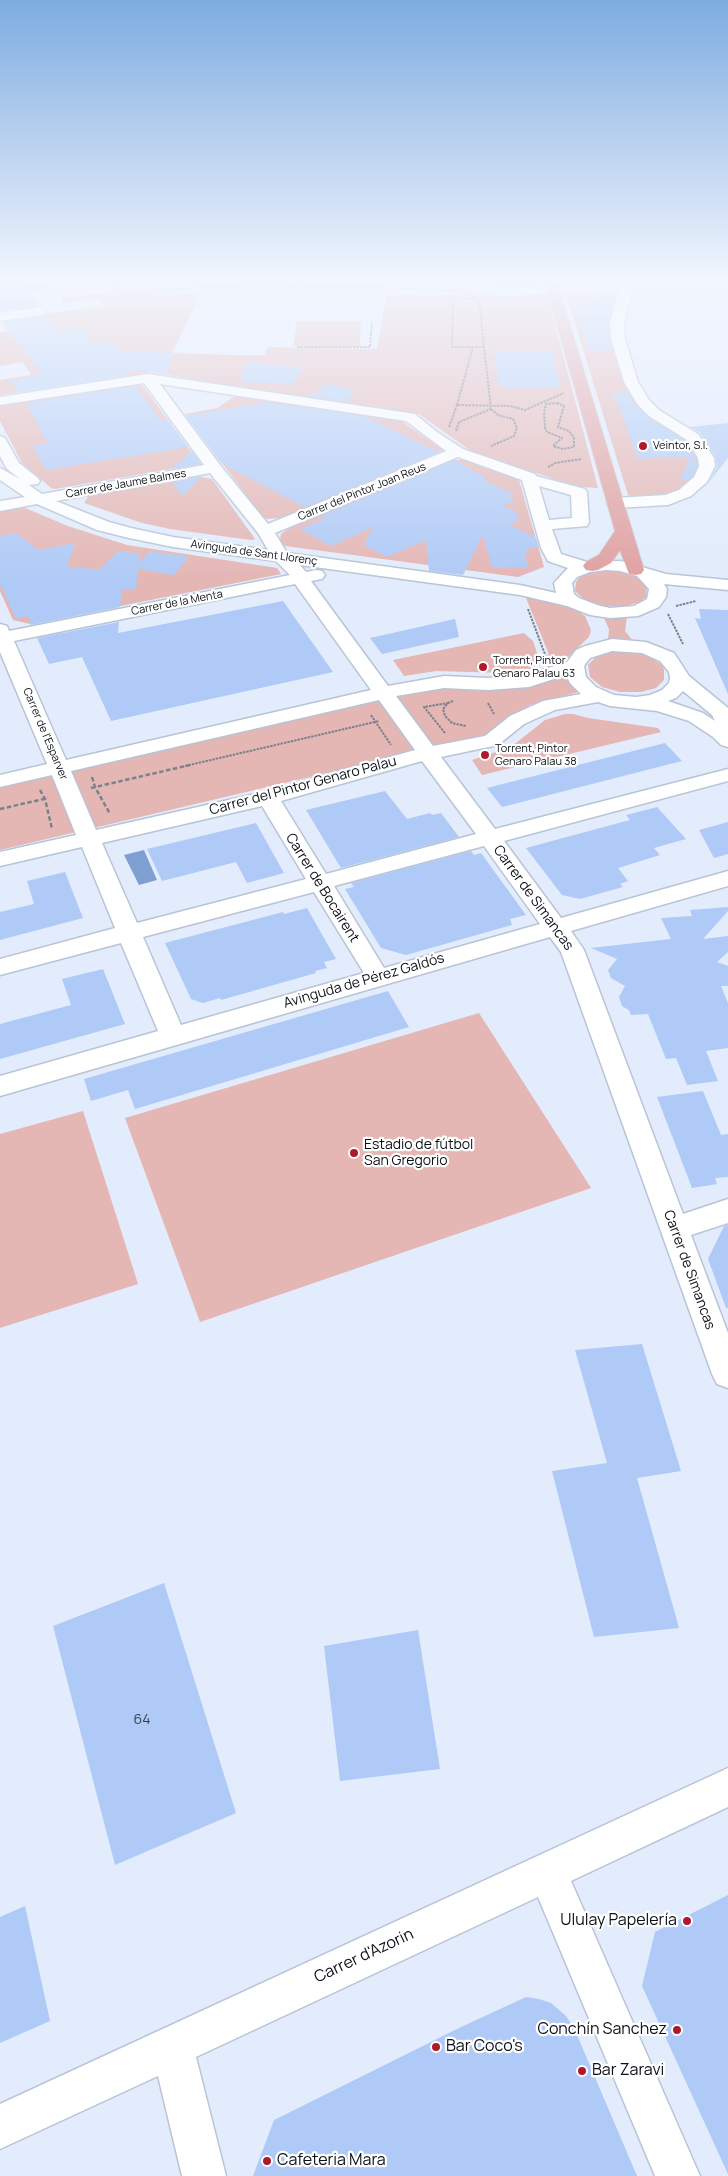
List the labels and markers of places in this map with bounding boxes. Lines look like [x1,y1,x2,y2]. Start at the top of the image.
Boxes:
place label: Veintor, S.l. [653,439,708,453]
marker: Veintor, S.l. [637,440,649,452]
place label: Torrent, Pintor Genaro Palau 63 [493,654,575,680]
marker: Torrent, Pintor Genaro Palau 63 [477,661,489,673]
place label: Torrent, Pintor Genaro Palau 38 [495,742,577,768]
marker: Torrent, Pintor Genaro Palau 38 [479,749,491,761]
place label: Estadio de fútbol San Gregorio [364,1137,473,1170]
marker: Estadio de fútbol San Gregorio [348,1147,360,1159]
place label: Ululay Papelería [560,1911,677,1931]
marker: Ululay Papelería [681,1915,693,1927]
place label: Conchín Sanchez [537,2020,667,2040]
marker: Conchín Sanchez [671,2024,683,2036]
place label: Bar Coco's [446,2037,523,2057]
marker: Bar Coco's [430,2041,442,2053]
place label: Bar Zaravi [592,2061,664,2081]
marker: Bar Zaravi [576,2065,588,2077]
place label: Cafeteria Mara [277,2151,386,2171]
marker: Cafeteria Mara [261,2155,273,2167]

